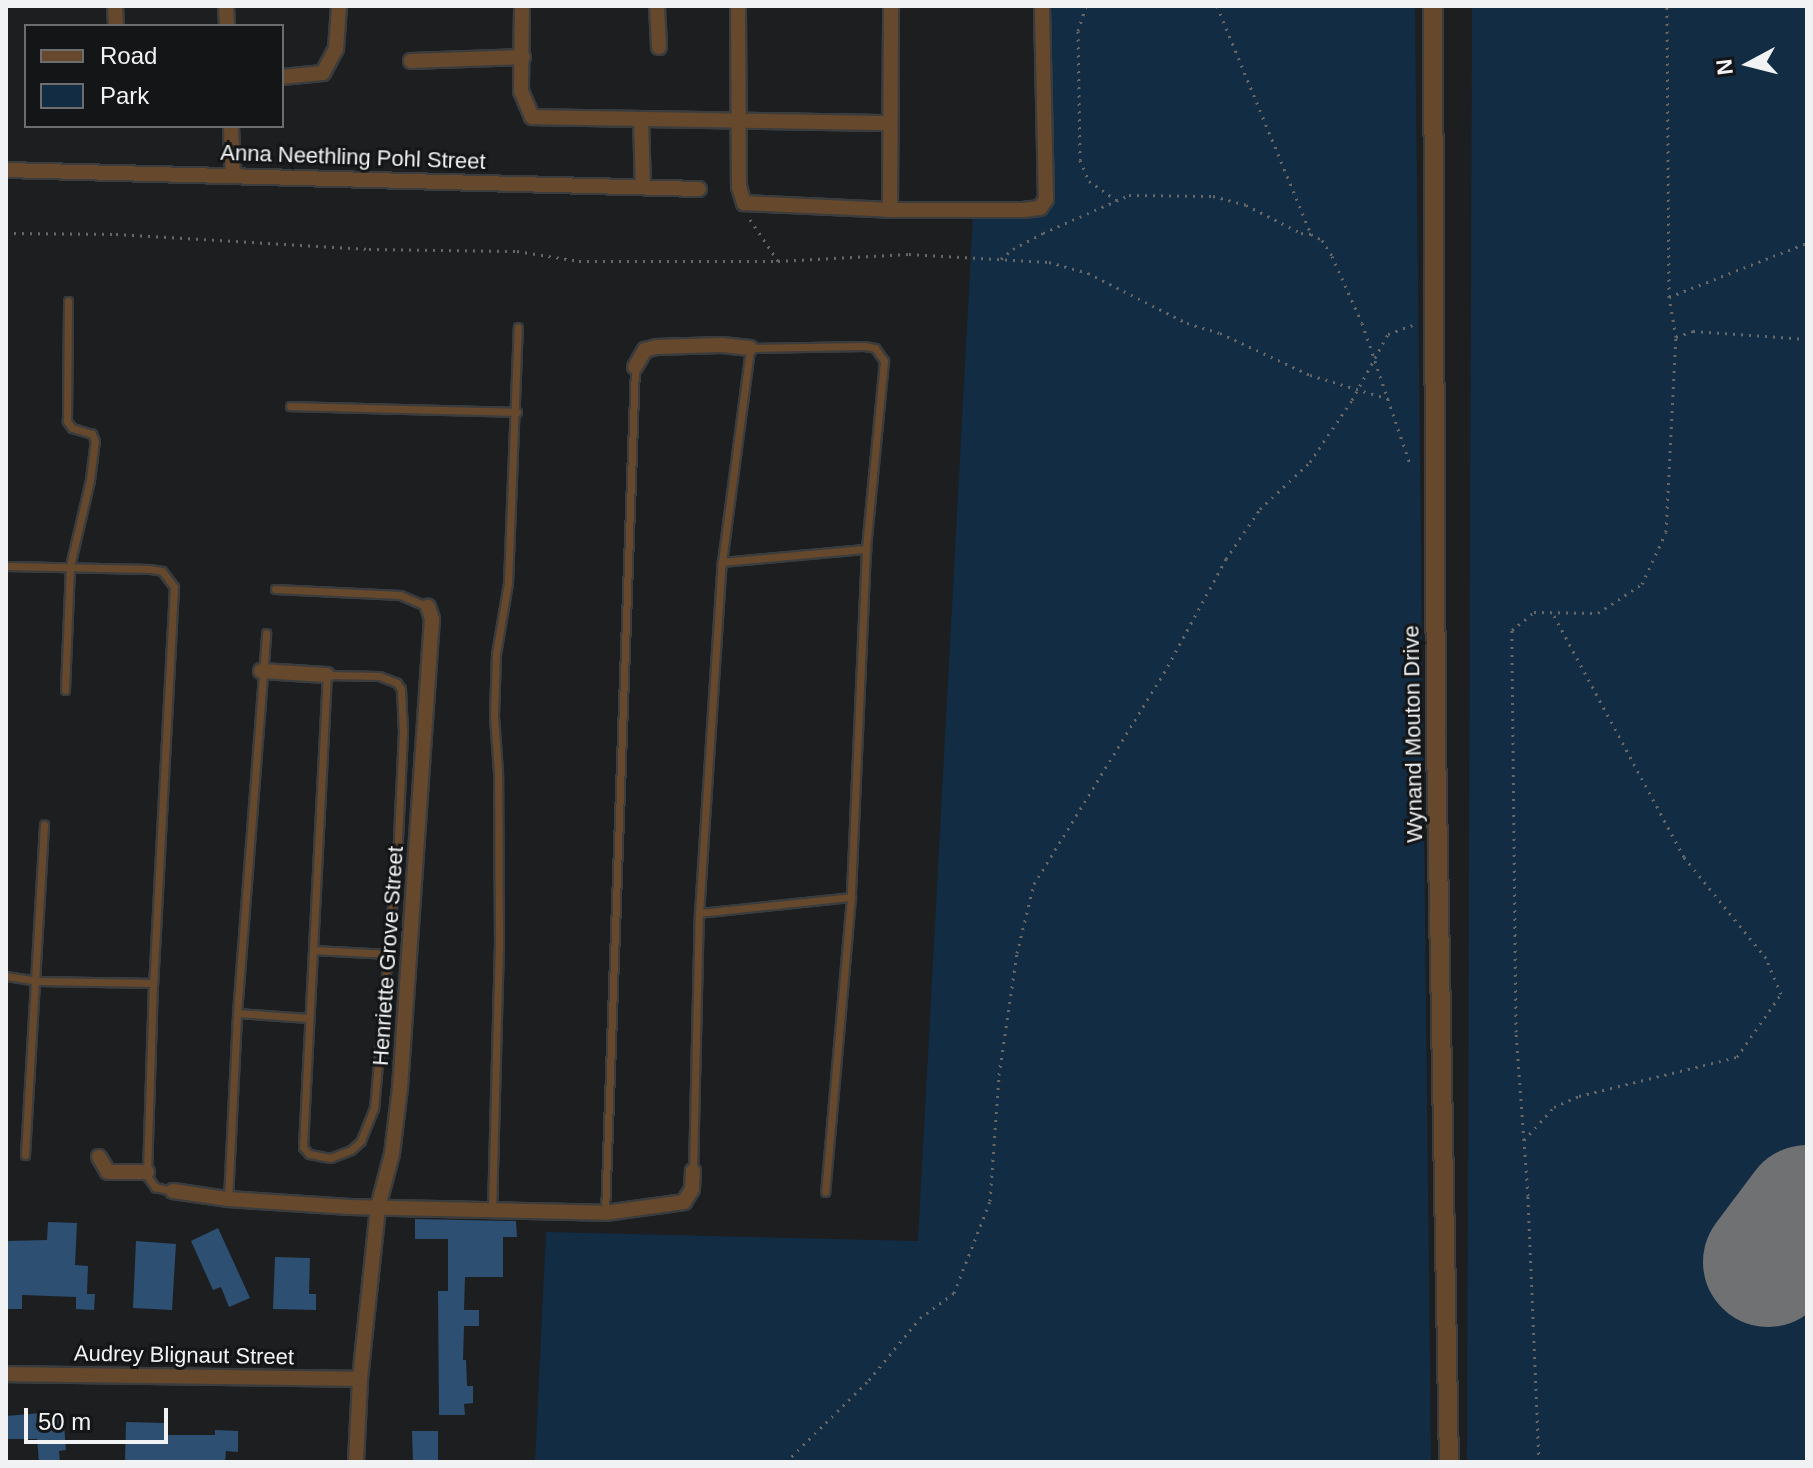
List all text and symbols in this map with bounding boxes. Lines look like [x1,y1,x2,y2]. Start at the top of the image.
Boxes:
legend [24,24,284,128]
north arrow [1709,24,1789,104]
text: Road [100,42,157,69]
text: N [1711,58,1738,76]
text: Park [100,82,149,109]
street label: Anna Neethling Pohl Street [220,139,486,175]
street label: Wynand Mouton Drive [1398,625,1428,843]
street label: Henriette Grove Street [367,845,409,1067]
street label: Audrey Blignaut Street [74,1340,294,1370]
scale bar [28,1392,172,1442]
text: 50 m [38,1408,91,1435]

